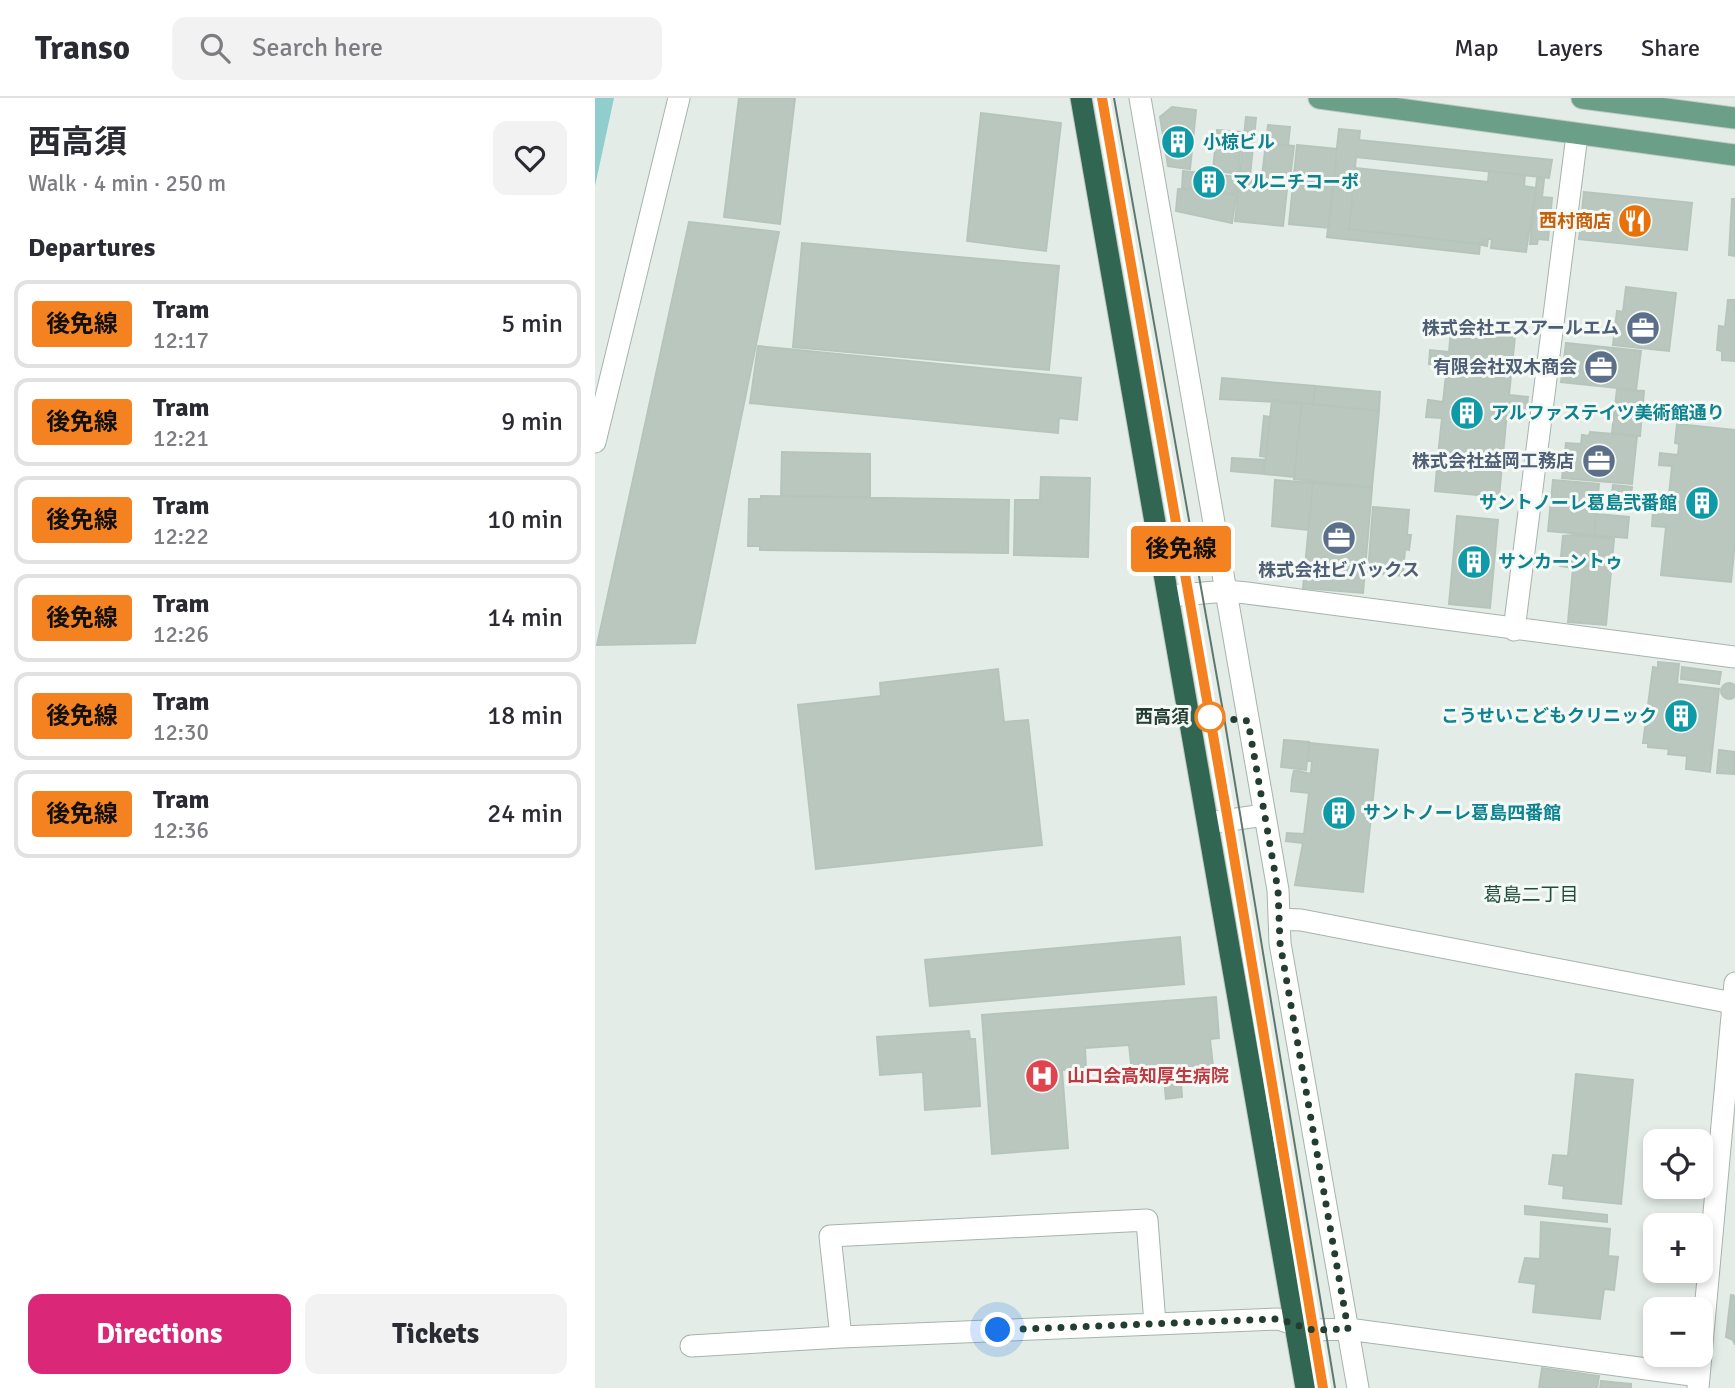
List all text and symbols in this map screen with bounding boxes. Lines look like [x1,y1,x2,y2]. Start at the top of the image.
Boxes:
search box [172,17,662,80]
text: Transo [35,28,130,69]
icon: search [196,29,234,67]
text: Search here [252,32,383,64]
text: Map [1454,33,1499,63]
text: Layers [1537,33,1603,63]
text: Share [1641,33,1700,63]
button: heart [493,121,567,195]
text: 西高須 [28,122,127,163]
building icon: 小椋ビル [1159,123,1197,161]
place label: 小椋ビル [1203,131,1275,153]
building icon: マルニチコーポ [1190,163,1228,201]
text: Walk · 4 min · 250 m [28,169,226,198]
place label: マルニチコーポ [1233,171,1359,193]
restaurant icon: 西村商店 [1616,202,1654,240]
place label: 西村商店 [1539,210,1611,232]
text: Departures [28,232,155,264]
text: Tram [153,294,210,326]
text: 5 min [501,308,563,340]
text: 後免線 [46,309,118,339]
office icon: 株式会社エスアールエム [1624,309,1662,347]
place label: 株式会社エスアールエム [1422,317,1619,339]
text: 12:17 [153,326,209,355]
office icon: 有限会社双木商会 [1582,348,1620,386]
place label: 有限会社双木商会 [1433,356,1577,378]
text: Tram [153,392,210,424]
building icon: アルファステイツ美術館通り [1448,394,1486,432]
place label: アルファステイツ美術館通り [1491,402,1725,424]
text: 9 min [501,406,563,438]
text: 後免線 [46,407,118,437]
text: 12:21 [153,424,209,453]
office icon: 株式会社益岡工務店 [1580,442,1618,480]
place label: 株式会社益岡工務店 [1412,450,1574,472]
building icon: サントノーレ葛島弐番館 [1683,484,1721,522]
text: Tram [153,490,210,522]
place label: サントノーレ葛島弐番館 [1479,492,1677,514]
text: 10 min [487,504,563,536]
text: 後免線 [46,505,118,535]
office icon: 株式会社ビバックス [1320,519,1358,557]
text: 12:22 [153,522,209,551]
line badge: 後免線 [1141,526,1221,572]
text: 後免線 [1145,534,1217,564]
building icon: サンカーントゥ [1455,543,1493,581]
place label: サンカーントゥ [1498,551,1623,573]
place label: 株式会社ビバックス [1258,559,1420,581]
text: Tram [153,588,210,620]
text: 14 min [487,602,563,634]
text: 後免線 [46,603,118,633]
text: 12:26 [153,620,209,649]
text: Tram [153,686,210,718]
building icon: こうせいこどもクリニック [1662,697,1700,735]
text: 18 min [487,700,563,732]
text: 後免線 [46,701,118,731]
marker: 西高須 [1195,702,1225,732]
place label: こうせいこどもクリニック [1441,705,1657,727]
place label: 西高須 [1135,706,1189,728]
text: 12:30 [153,718,209,747]
text: Tram [153,784,210,816]
building icon: サントノーレ葛島四番館 [1320,794,1358,832]
text: 24 min [487,798,563,830]
text: 後免線 [46,799,118,829]
place label: サントノーレ葛島四番館 [1363,802,1561,824]
text: 12:36 [153,816,209,845]
district label: 葛島二丁目 [1483,883,1579,907]
hospital icon: 山口会高知厚生病院 [1023,1057,1061,1095]
place label: 山口会高知厚生病院 [1067,1065,1229,1087]
map controls [1643,1129,1713,1367]
button: locate [1643,1129,1713,1199]
button: + [1643,1213,1713,1283]
button: Directions [28,1294,291,1374]
button: Tickets [305,1294,567,1374]
button: − [1643,1297,1713,1367]
your location [980,1312,1015,1347]

